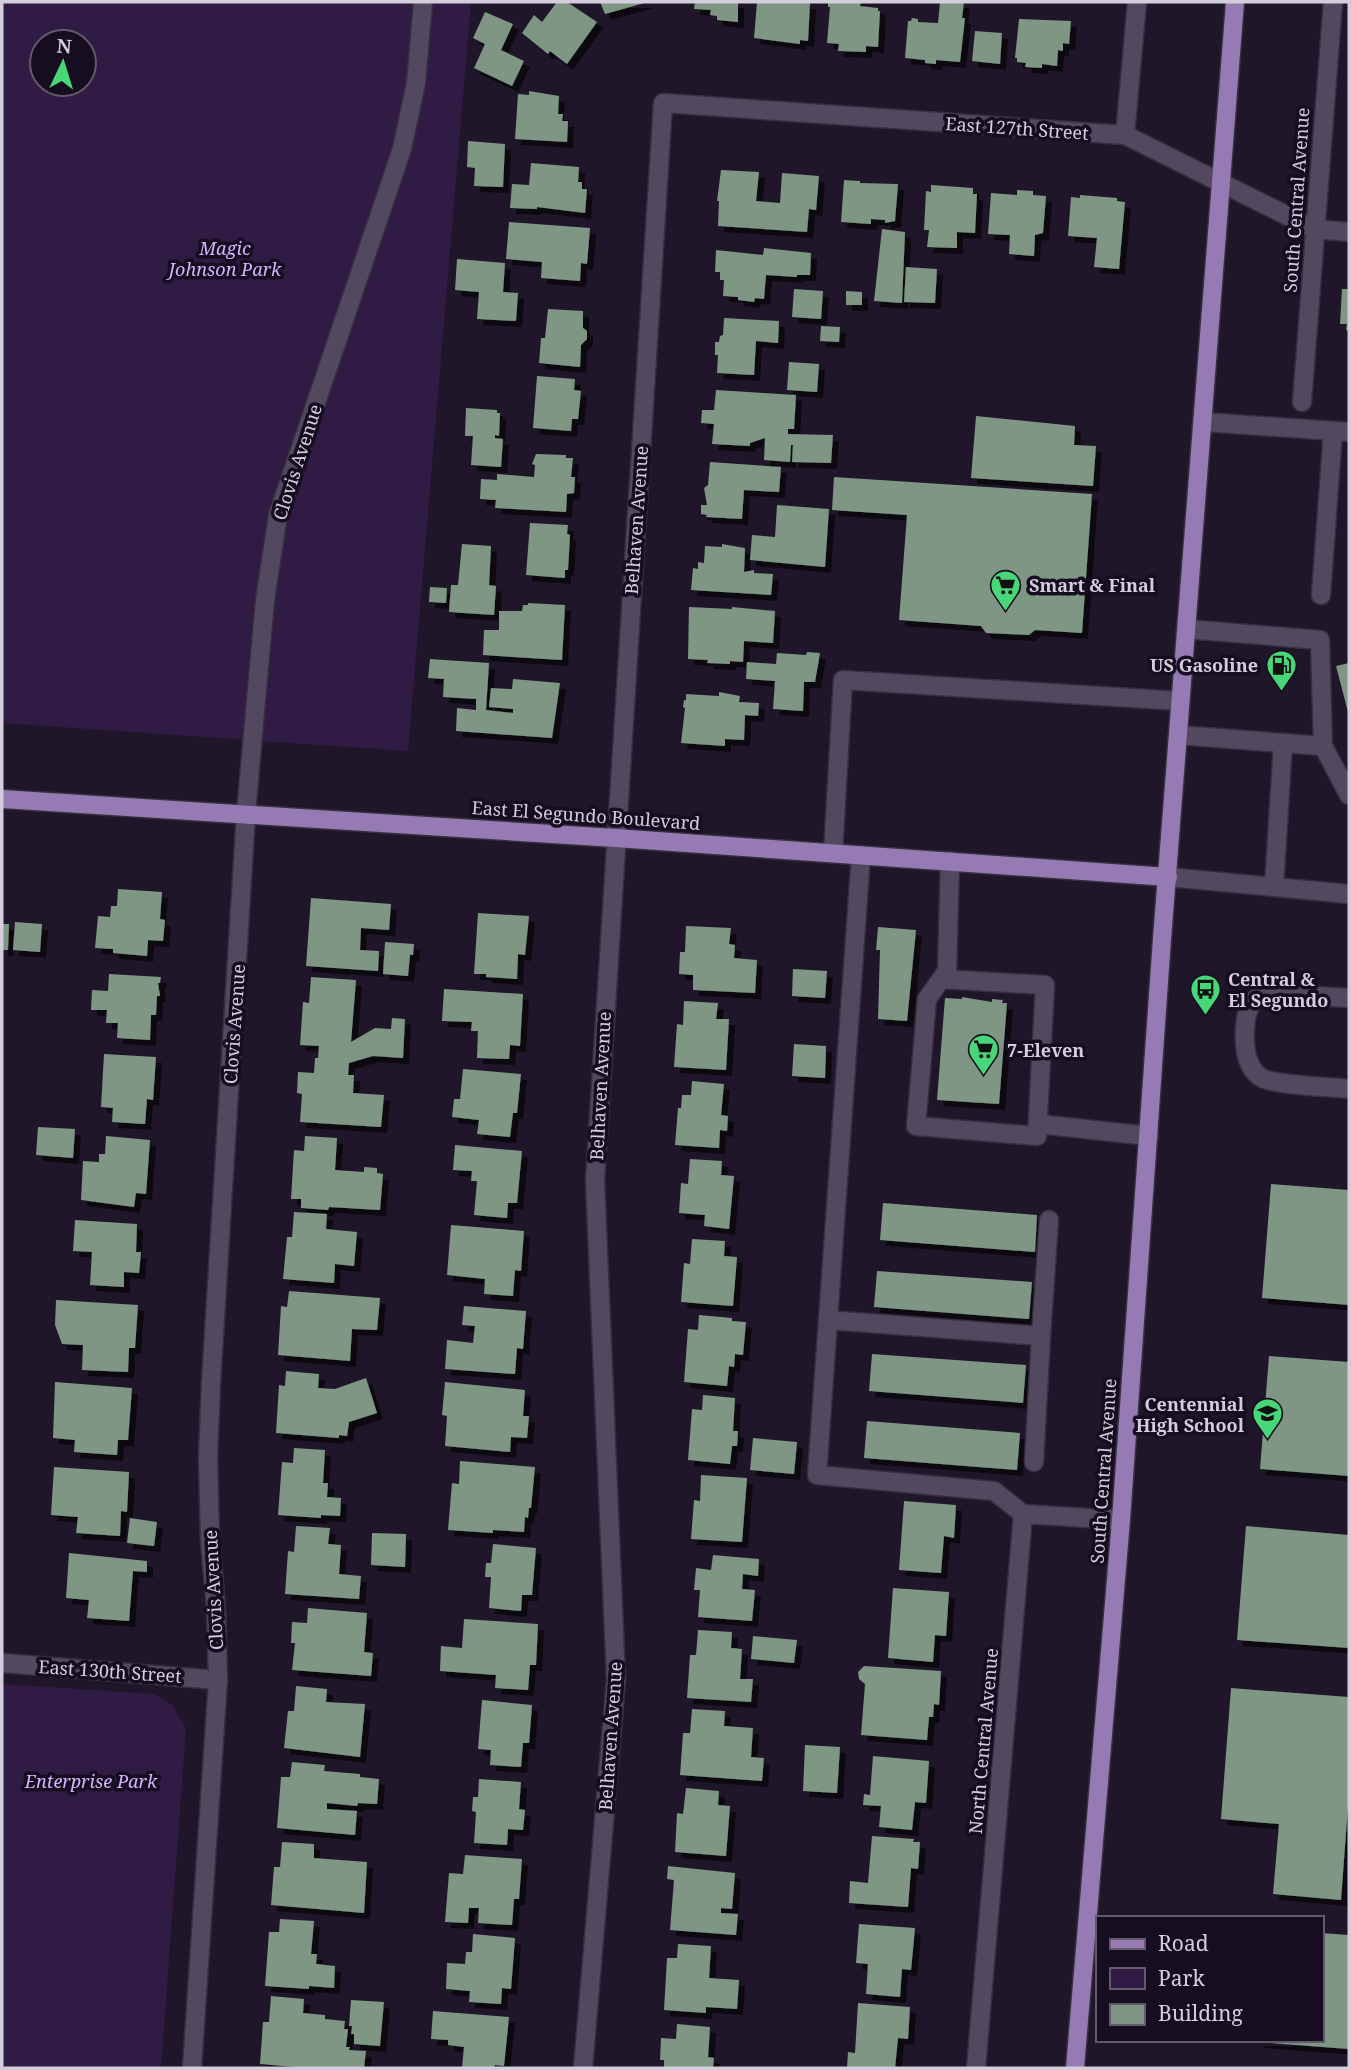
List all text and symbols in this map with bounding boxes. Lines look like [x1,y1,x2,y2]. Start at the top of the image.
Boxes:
north arrow [28,28,98,98]
text: N [56,33,73,60]
street label: South Central Avenue [1278,107,1314,293]
street label: East 127th Street [945,111,1089,145]
park label: Magic Johnson Park [166,236,282,281]
street label: Clovis Avenue [267,401,327,523]
street label: Belhaven Avenue [619,445,653,595]
supermarket icon: Smart & Final [989,568,1023,612]
place label: Smart & Final [1029,573,1156,597]
fuel station icon: US Gasoline [1264,648,1298,692]
place label: US Gasoline [1150,653,1258,677]
street label: East El Segundo Boulevard [471,795,701,835]
street label: Clovis Avenue [218,963,250,1085]
place label: Central & El Segundo [1228,967,1328,1012]
bus stop icon: Central & El Segundo [1188,972,1222,1016]
street label: Belhaven Avenue [584,1011,616,1161]
supermarket icon: 7-Eleven [967,1033,1001,1077]
place label: 7-Eleven [1007,1038,1084,1062]
street label: South Central Avenue [1085,1378,1121,1564]
place label: Centennial High School [1136,1392,1245,1437]
school or university icon: Centennial High School [1250,1397,1284,1441]
street label: Clovis Avenue [198,1529,228,1651]
street label: North Central Avenue [963,1647,1003,1835]
street label: East 130th Street [38,1654,182,1688]
street label: Belhaven Avenue [593,1661,627,1811]
park label: Enterprise Park [24,1769,158,1793]
legend [1096,1916,1323,2042]
text: Road [1158,1929,1209,1957]
text: Park [1158,1964,1205,1992]
text: Building [1158,1999,1243,2027]

